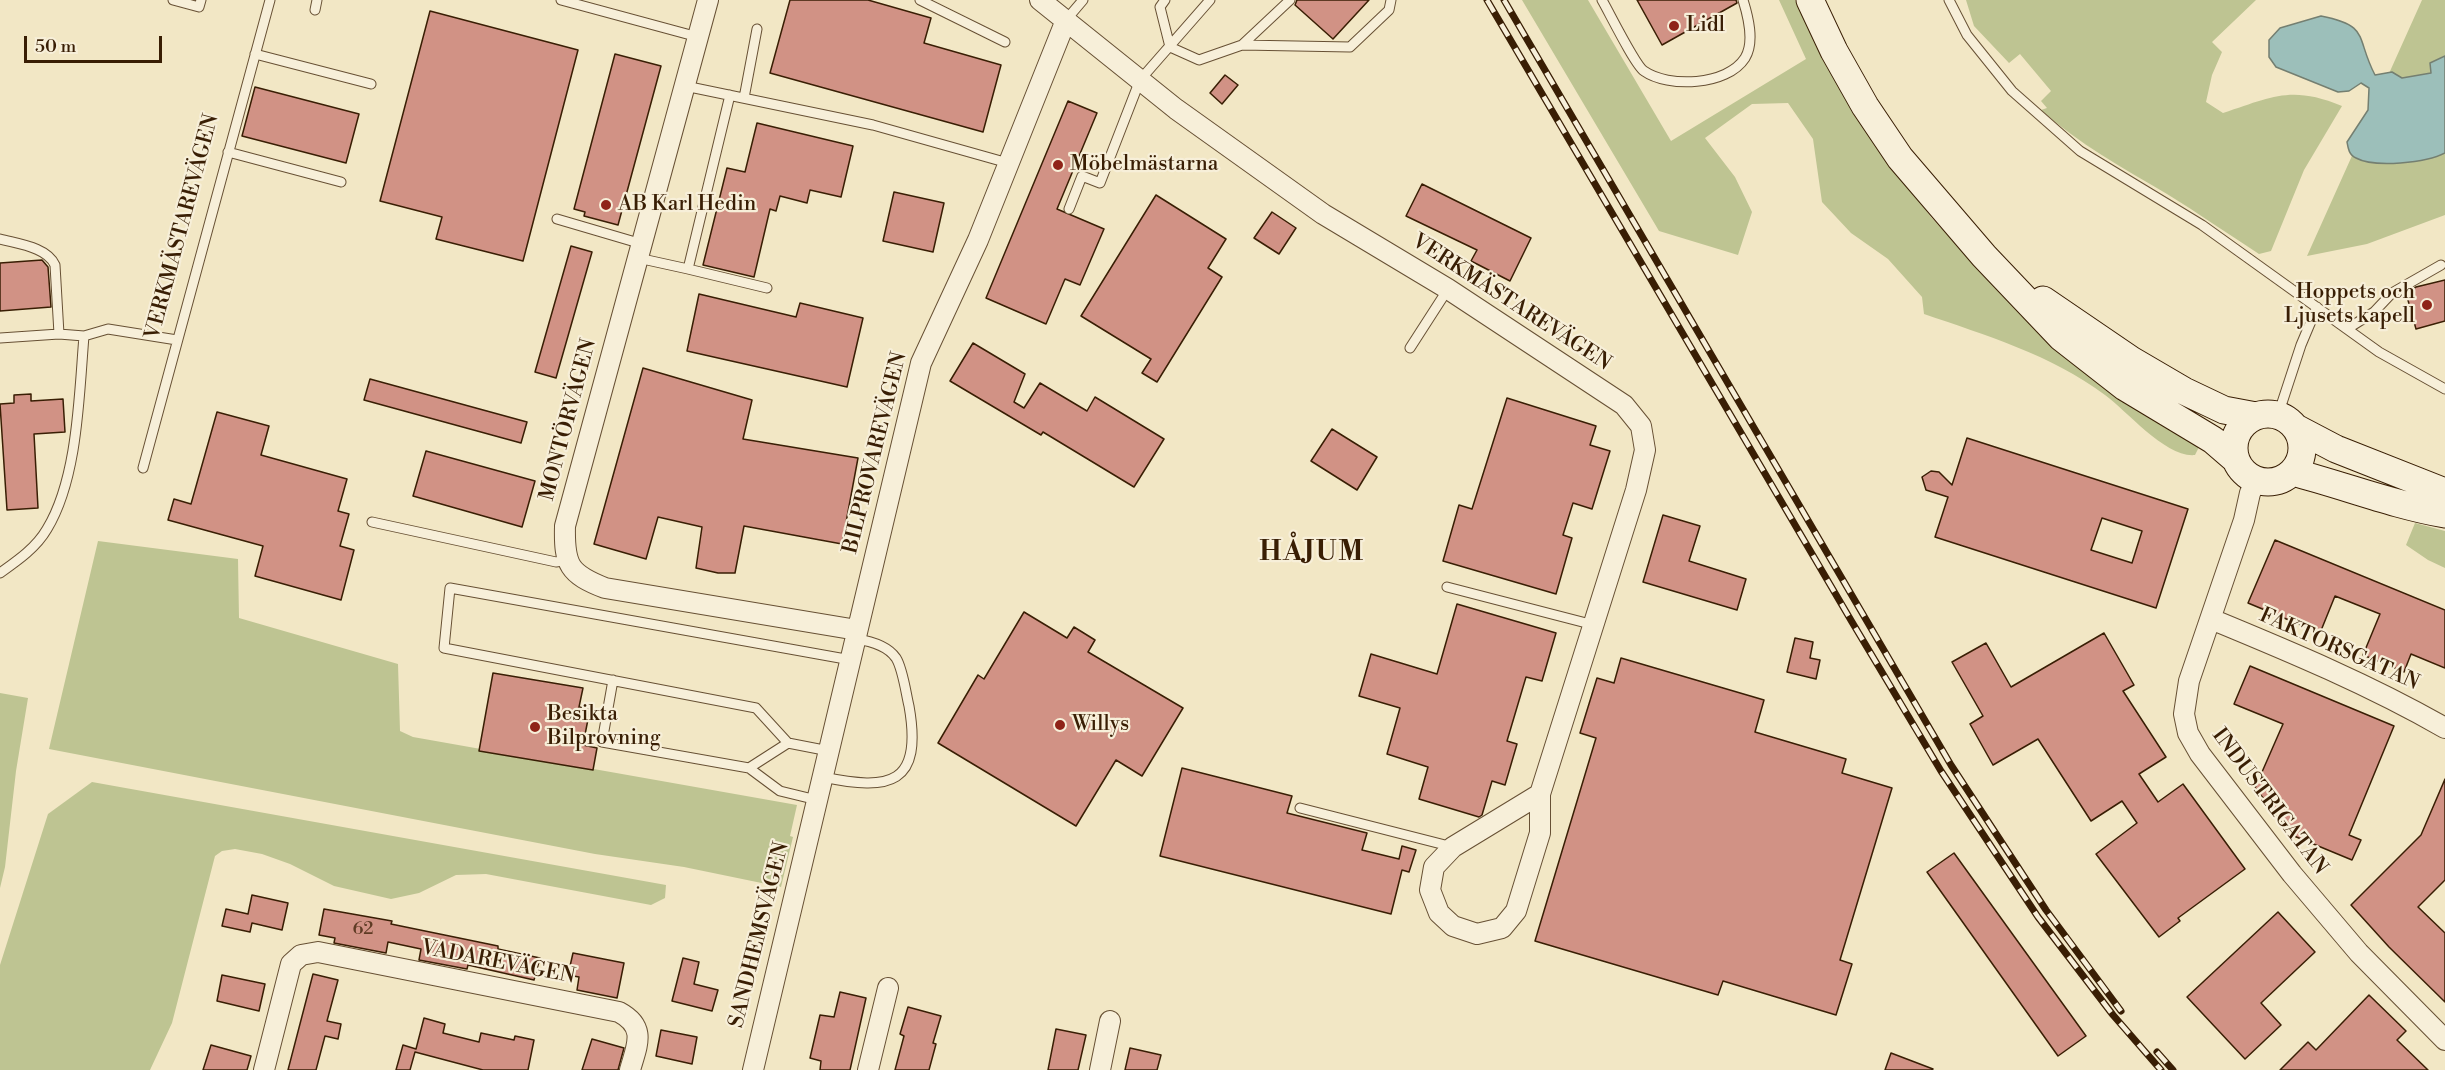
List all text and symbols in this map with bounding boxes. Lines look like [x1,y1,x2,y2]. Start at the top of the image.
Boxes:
place label: Lidl [1686,13,1725,39]
marker: Lidl [1667,19,1681,33]
scale bar [27,24,165,62]
text: 50 m [35,35,76,58]
street label: VERKMÄSTAREVÄGEN [141,112,225,342]
place label: Möbelmästarna [1070,152,1218,178]
marker: Möbelmästarna [1051,158,1065,172]
place label: AB Karl Hedin [618,192,756,218]
marker: AB Karl Hedin [599,198,613,212]
street label: VERKMÄSTAREVÄGEN [1407,229,1615,377]
place label: Hoppets och Ljusets kapell [2284,280,2415,330]
marker: Hoppets och Ljusets kapell [2420,298,2434,312]
street label: MONTÖRVÄGEN [535,336,603,504]
street label: BILPROVAREVÄGEN [839,350,913,556]
district label: HÅJUM [1259,538,1365,570]
street label: FAKTORSGATAN [2255,603,2423,697]
place label: Besikta Bilprovning [547,702,661,752]
place label: Willys [1072,712,1129,738]
marker: Willys [1053,718,1067,732]
marker: Besikta Bilprovning [528,720,542,734]
street label: INDUSTRIGATAN [2206,724,2332,880]
street label: SANDHEMSVÄGEN [725,839,795,1031]
house number: 62 [352,919,374,941]
street label: VADAREVÄGEN [419,936,577,990]

